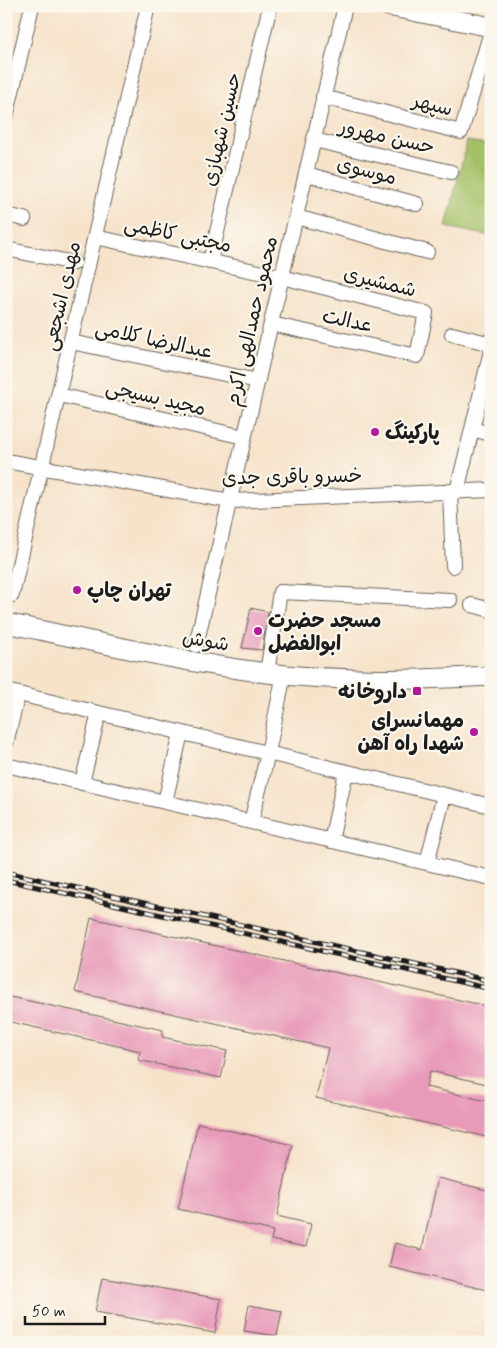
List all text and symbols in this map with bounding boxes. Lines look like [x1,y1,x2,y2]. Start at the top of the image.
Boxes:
street label: حسین شهبازی [196,70,249,189]
street label: سپهر [408,87,455,123]
street label: حسن مهرور [334,113,437,162]
street label: موسوی [334,151,400,192]
street label: مجتبی کاظمی [121,211,234,260]
street label: محمود حمدالهی اکرم [220,234,286,409]
street label: مهدی اشجعی [37,239,88,354]
street label: شمشیری [341,260,419,304]
street label: عدالت [320,303,376,340]
street label: عبدالرضا کلامی [93,315,215,366]
street label: مجید بسیجی [103,374,208,423]
place label: پارکینگ [385,420,440,447]
marker: پارکینگ [369,426,381,438]
street label: خسرو باقری جدی [222,463,363,492]
place label: تهران چاپ [87,578,172,605]
marker: تهران چاپ [71,584,83,596]
place label: مسجد حضرت ابوالفضل [268,608,381,658]
street label: شوش [180,624,231,659]
marker: مسجد حضرت ابوالفضل [252,625,264,637]
place label: داروخانه [338,679,407,706]
marker: داروخانه [411,685,423,697]
place label: مهمانسرای شهدا راه آهن [358,708,464,758]
marker: مهمانسرای شهدا راه آهن [468,726,480,738]
scale bar [25,1293,105,1325]
text: 50 m [32,1302,66,1322]

